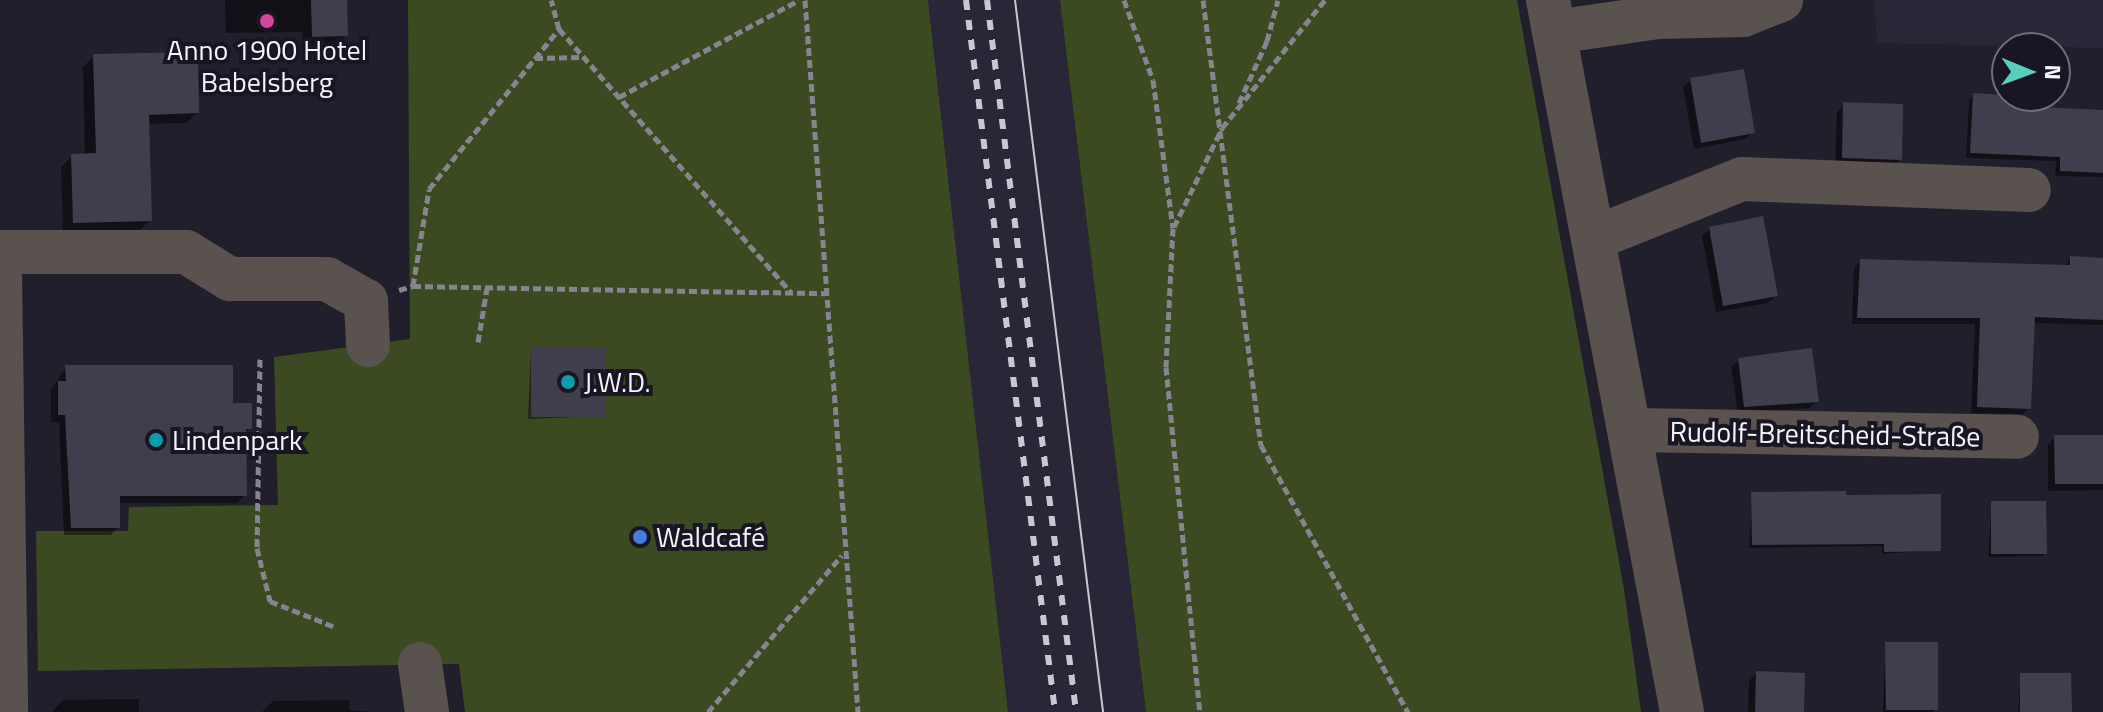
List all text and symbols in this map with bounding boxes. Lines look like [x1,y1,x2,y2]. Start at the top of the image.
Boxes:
marker: Anno 1900 Hotel Babelsberg [258,12,276,30]
north arrow [1991,32,2071,112]
place label: Anno 1900 Hotel Babelsberg [167,33,367,99]
text: N [2036,64,2070,80]
place label: J.W.D. [584,365,651,399]
marker: J.W.D. [559,373,577,391]
street label: Rudolf-Breitscheid-Straße [1669,414,1981,454]
place label: Lindenpark [172,423,302,457]
marker: Lindenpark [147,431,165,449]
place label: Waldcafé [656,520,765,554]
marker: Waldcafé [631,528,649,546]

